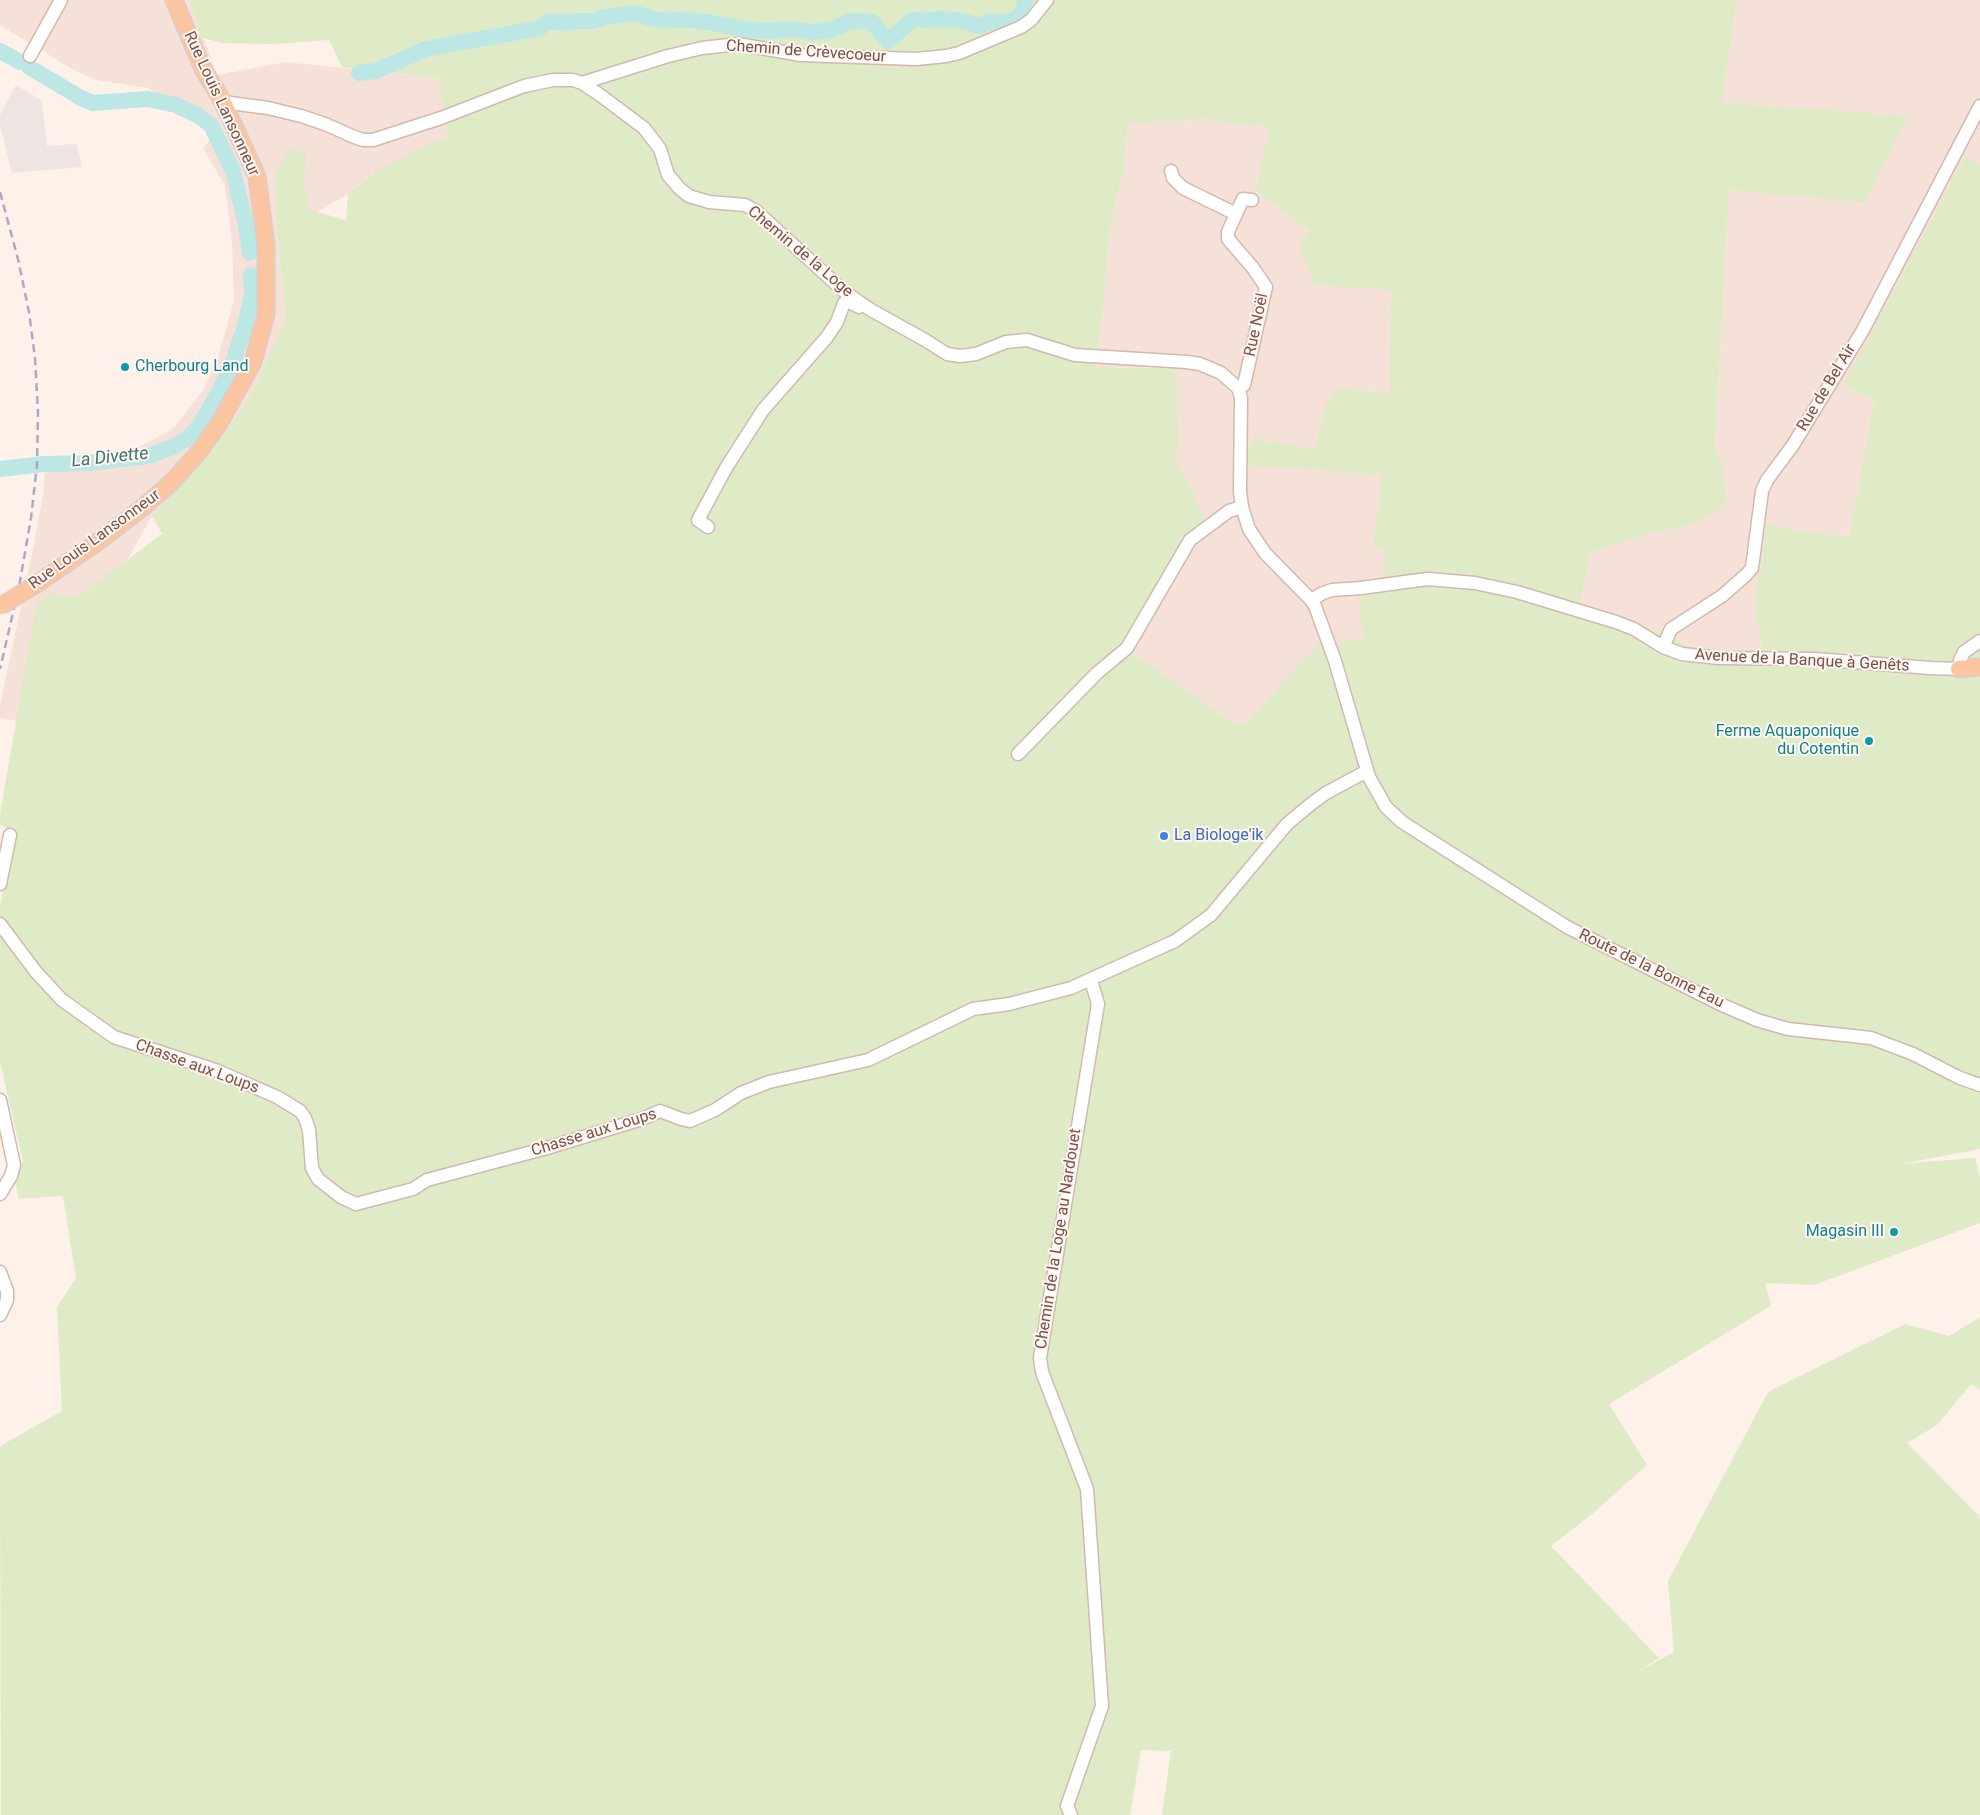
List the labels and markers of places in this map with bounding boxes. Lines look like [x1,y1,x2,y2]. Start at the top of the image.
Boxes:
place label: Cherbourg Land [135,357,248,377]
marker: Cherbourg Land [119,361,131,373]
place label: Ferme Aquaponique du Cotentin [1716,722,1859,760]
marker: Ferme Aquaponique du Cotentin [1863,735,1875,747]
place label: La Biologe'ik [1174,826,1263,846]
marker: La Biologe'ik [1158,830,1170,842]
place label: Magasin III [1806,1222,1884,1242]
marker: Magasin III [1888,1226,1900,1238]

